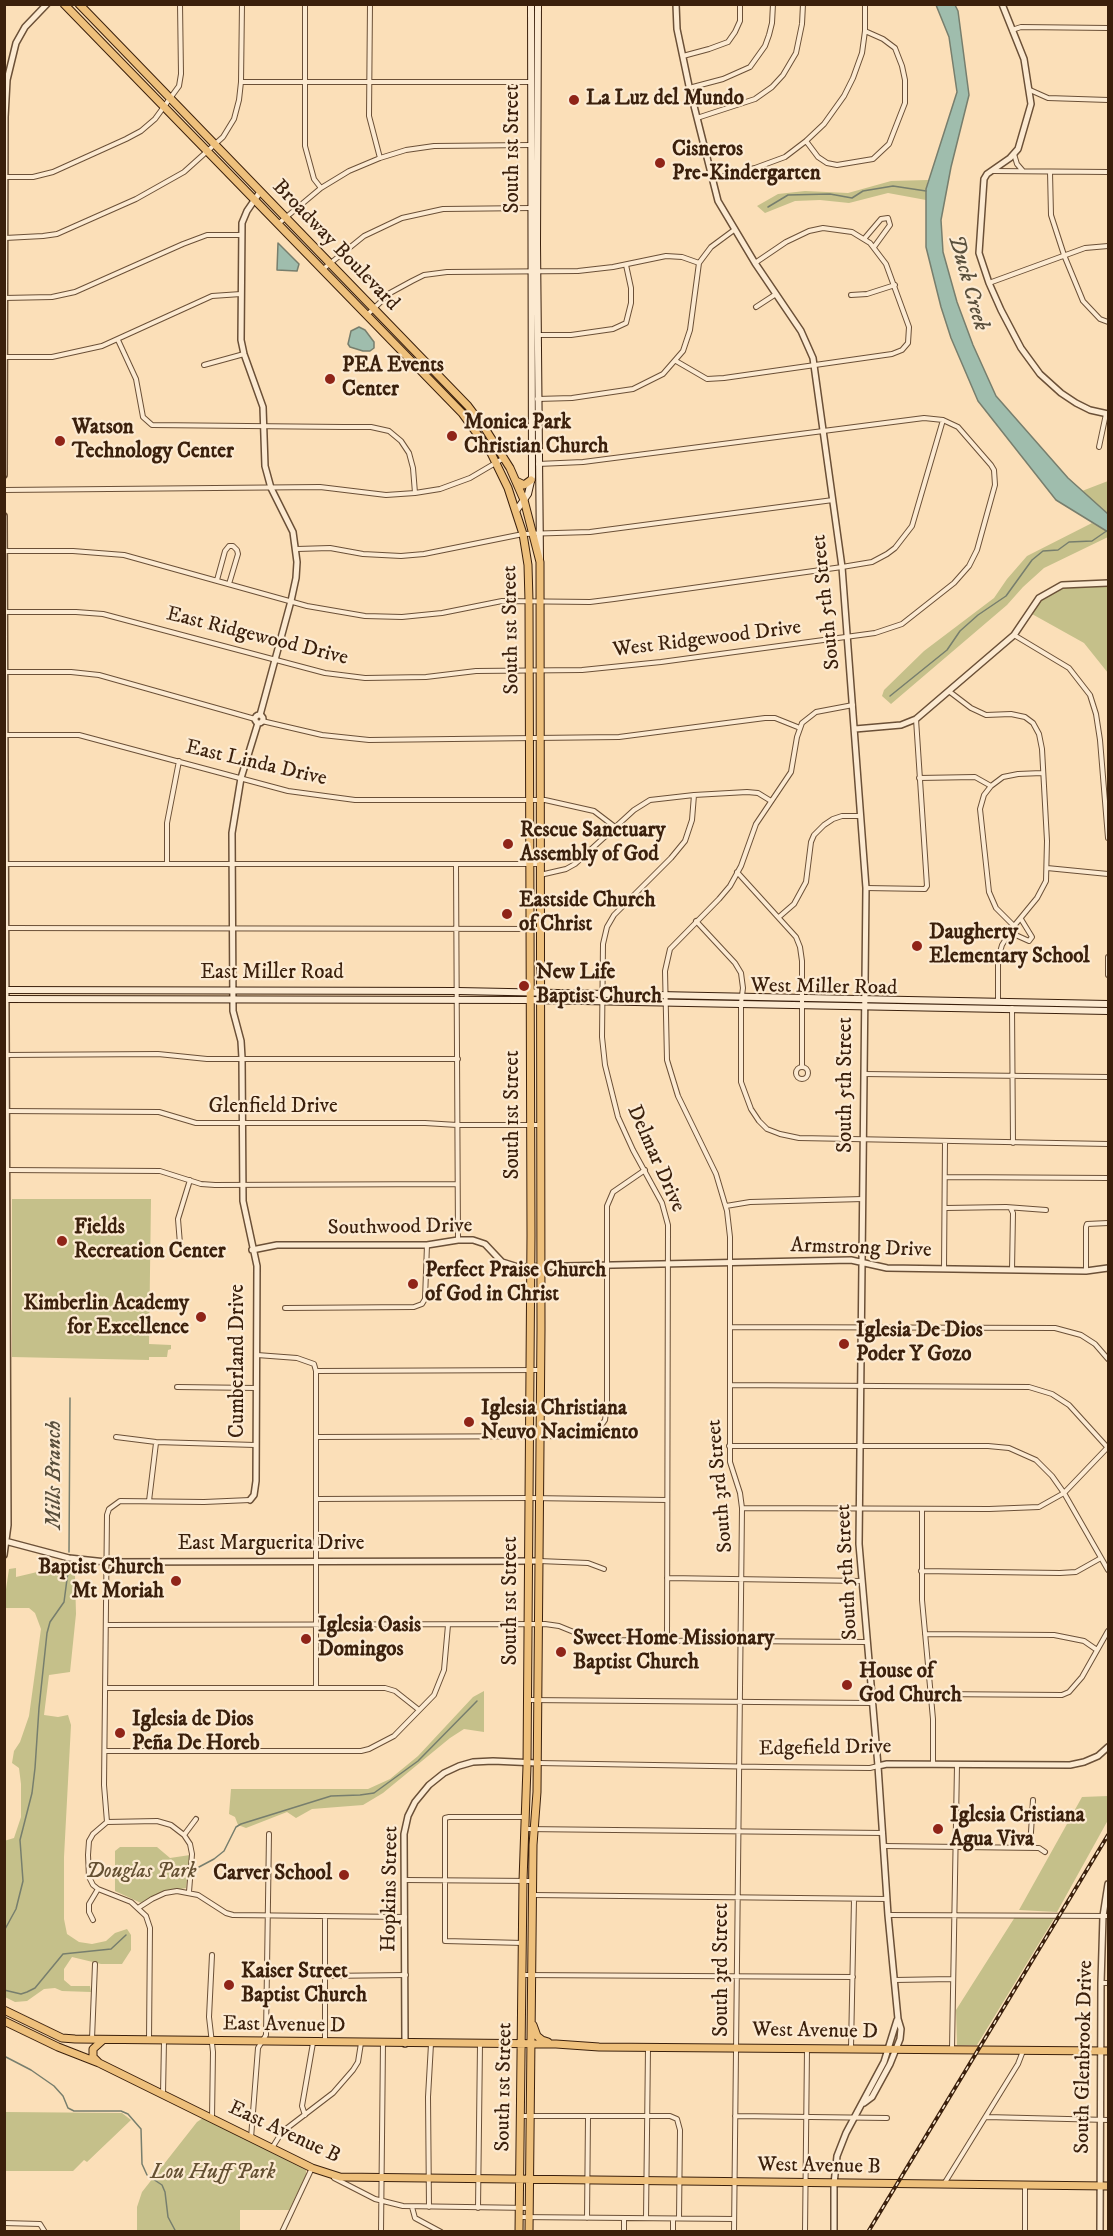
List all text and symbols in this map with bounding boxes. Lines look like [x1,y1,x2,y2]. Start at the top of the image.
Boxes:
street label: South 1st Street [501,84,527,214]
place label: La Luz del Mundo [586,87,744,113]
marker: La Luz del Mundo [567,93,581,107]
place label: Cisneros Pre-Kindergarten [672,138,821,188]
marker: Cisneros Pre-Kindergarten [653,156,667,170]
street label: Broadway Boulevard [266,175,404,317]
water label: Duck Creek [941,232,993,334]
place label: PEA Events Center [342,354,444,404]
marker: PEA Events Center [323,372,337,386]
place label: Monica Park Christian Church [464,411,609,461]
place label: Watson Technology Center [72,416,234,466]
marker: Monica Park Christian Church [445,429,459,443]
marker: Watson Technology Center [53,434,67,448]
street label: South 5th Street [807,533,847,671]
street label: South 1st Street [498,565,526,695]
street label: East Ridgewood Drive [164,602,350,672]
street label: West Ridgewood Drive [611,616,803,664]
street label: East Linda Drive [183,736,329,792]
place label: Rescue Sanctuary Assembly of God [520,819,665,869]
marker: Rescue Sanctuary Assembly of God [501,837,515,851]
place label: Eastside Church of Christ [519,889,655,939]
marker: Eastside Church of Christ [500,907,514,921]
place label: Daugherty Elementary School [929,921,1090,971]
marker: Daugherty Elementary School [910,939,924,953]
street label: East Miller Road [200,961,344,987]
place label: New Life Baptist Church [536,961,662,1011]
street label: West Miller Road [750,974,898,1002]
marker: New Life Baptist Church [517,979,531,993]
street label: South 5th Street [834,1017,860,1153]
street label: South 1st Street [501,1050,527,1180]
street label: Glenfield Drive [208,1095,338,1121]
street label: Delmar Drive [620,1102,690,1216]
street label: Southwood Drive [328,1214,472,1242]
place label: Fields Recreation Center [74,1216,226,1266]
marker: Fields Recreation Center [55,1234,69,1248]
street label: Armstrong Drive [790,1234,932,1264]
place label: Perfect Praise Church of God in Christ [425,1259,606,1309]
marker: Perfect Praise Church of God in Christ [406,1277,420,1291]
street label: Cumberland Drive [226,1284,252,1438]
place label: Kimberlin Academy for Excellence [24,1292,189,1342]
marker: Kimberlin Academy for Excellence [194,1310,208,1324]
place label: Iglesia De Dios Poder Y Gozo [856,1319,983,1369]
marker: Iglesia De Dios Poder Y Gozo [837,1337,851,1351]
place label: Iglesia Christiana Neuvo Nacimiento [481,1397,638,1447]
marker: Iglesia Christiana Neuvo Nacimiento [462,1415,476,1429]
street label: South 3rd Street [703,1418,739,1554]
water label: Mills Branch [42,1421,68,1529]
street label: South 5th Street [832,1503,864,1641]
street label: East Marguerita Drive [177,1532,365,1558]
street label: South 1st Street [499,1536,525,1666]
place label: Baptist Church Mt Moriah [38,1556,164,1606]
marker: Baptist Church Mt Moriah [169,1574,183,1588]
place label: Iglesia Oasis Domingos [318,1614,421,1664]
place label: Sweet Home Missionary Baptist Church [573,1627,774,1677]
marker: Iglesia Oasis Domingos [299,1632,313,1646]
marker: Sweet Home Missionary Baptist Church [554,1645,568,1659]
place label: House of God Church [859,1660,962,1710]
marker: House of God Church [840,1678,854,1692]
place label: Iglesia de Dios Peña De Horeb [132,1708,260,1758]
marker: Iglesia de Dios Peña De Horeb [113,1726,127,1740]
street label: Edgefield Drive [758,1735,892,1763]
place label: Iglesia Cristiana Agua Viva [950,1804,1085,1854]
marker: Iglesia Cristiana Agua Viva [931,1822,945,1836]
street label: Hopkins Street [377,1826,405,1952]
park label: Douglas Park [85,1860,197,1886]
place label: Carver School [213,1862,332,1888]
marker: Carver School [337,1868,351,1882]
street label: South 3rd Street [710,1903,736,2037]
place label: Kaiser Street Baptist Church [241,1960,367,2010]
street label: South Glenbrook Drive [1071,1960,1099,2154]
marker: Kaiser Street Baptist Church [222,1978,236,1992]
street label: East Avenue D [222,2012,346,2040]
street label: West Avenue D [752,2018,878,2046]
street label: South 1st Street [491,2022,519,2152]
street label: East Avenue B [224,2096,344,2170]
street label: West Avenue B [757,2153,881,2181]
park label: Lou Huff Park [150,2161,276,2187]

